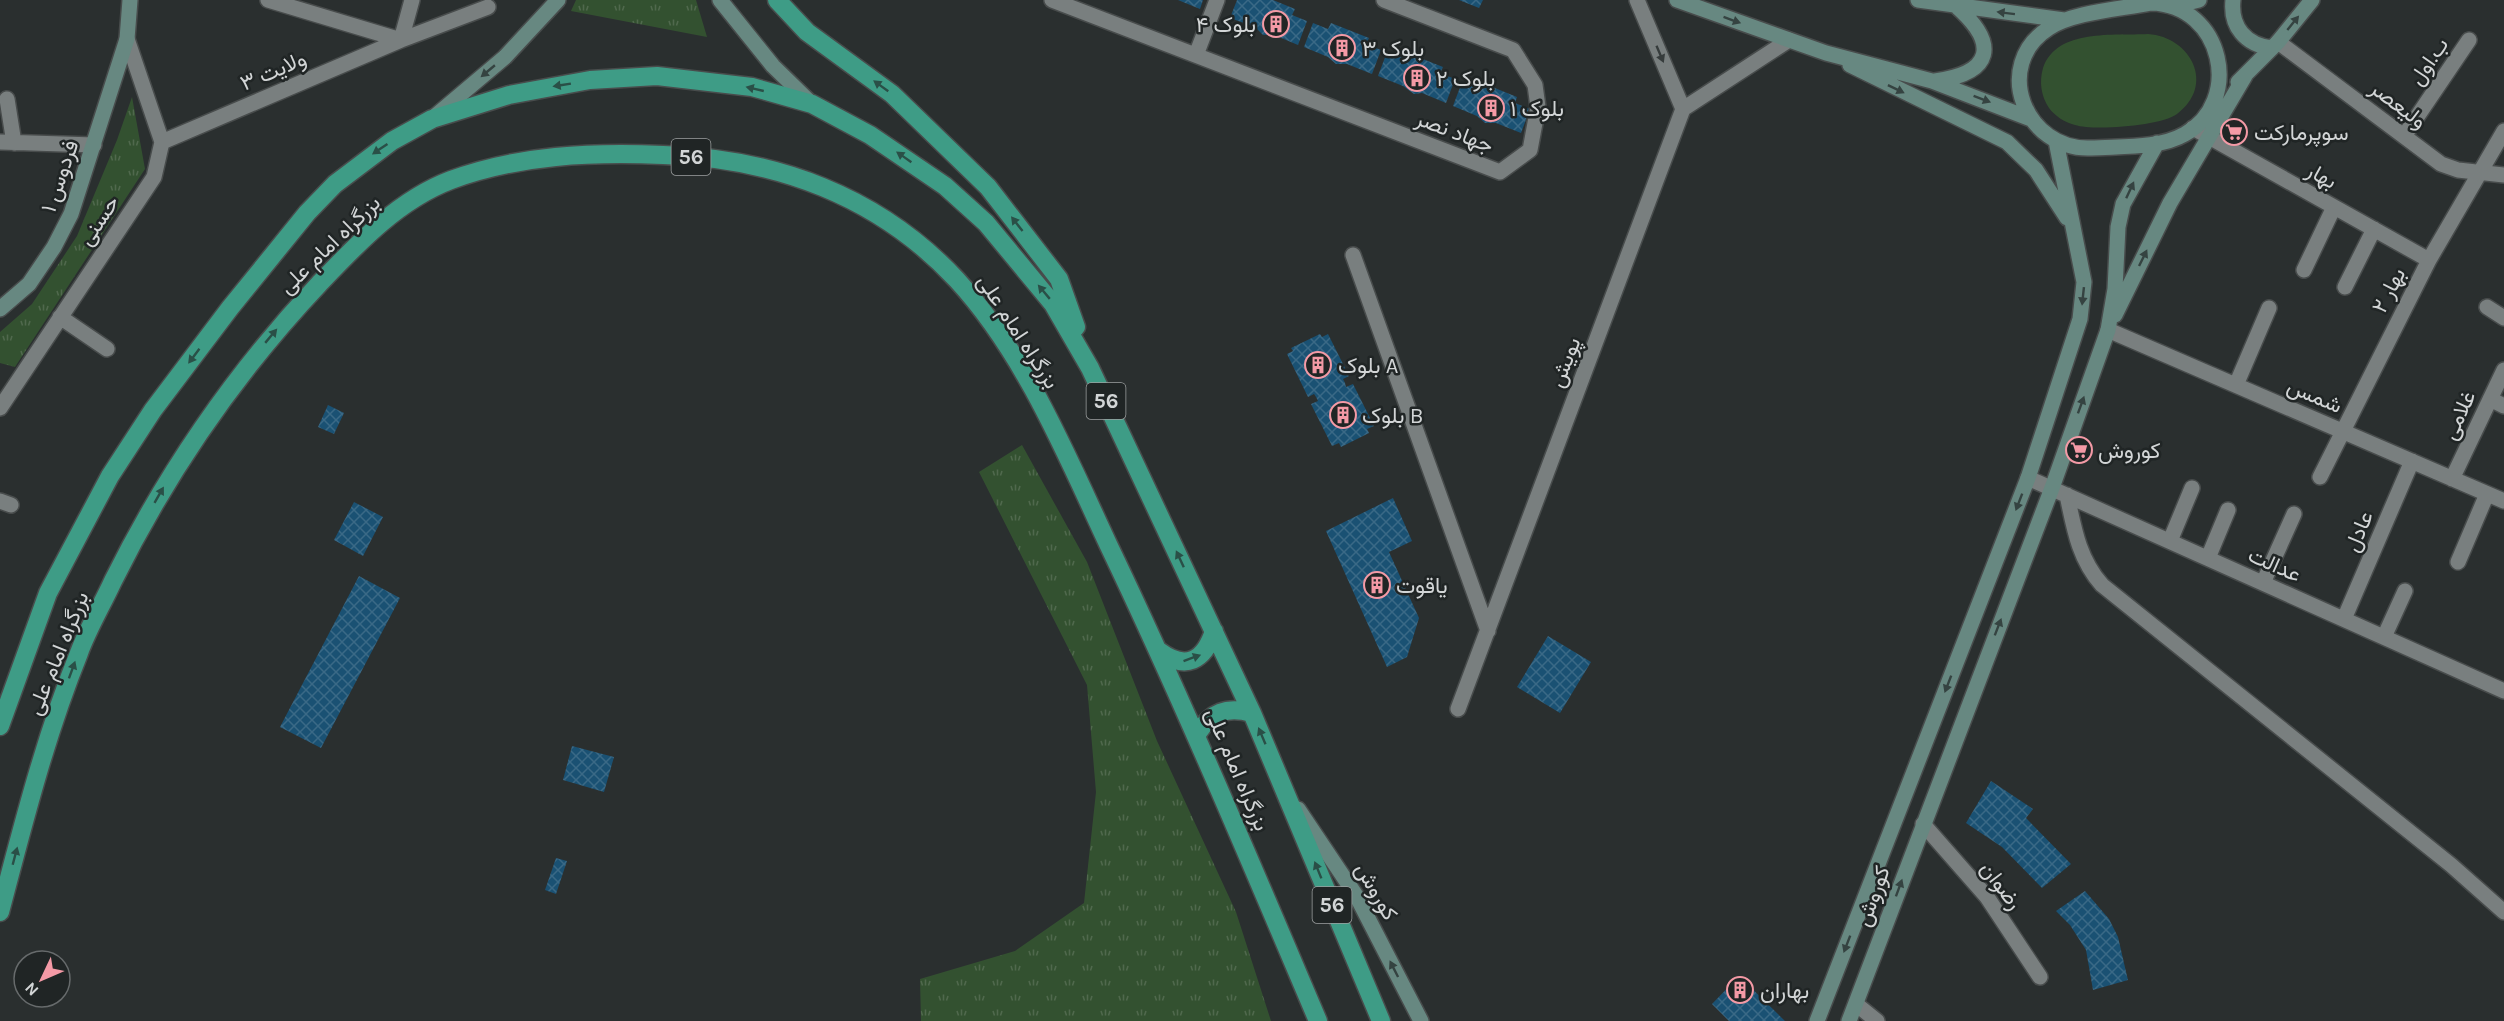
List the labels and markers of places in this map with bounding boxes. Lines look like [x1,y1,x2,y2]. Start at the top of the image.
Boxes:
building icon: بلوک ۴ [1261,9,1291,39]
place label: بلوک ۴ [1196,12,1256,38]
building icon: بلوک ۳ [1327,33,1357,63]
place label: بلوک ۳ [1362,36,1424,62]
building icon: بلوک ۲ [1402,63,1432,93]
place label: بلوک ۲ [1436,66,1495,92]
building icon: بلوک ۱ [1476,93,1506,123]
place label: بلوک ۱ [1510,96,1564,122]
supermarket icon: سوپرمارکت [2219,117,2249,147]
place label: سوپرمارکت [2254,120,2349,147]
building icon: بلوک A [1303,350,1333,380]
place label: بلوک A [1338,353,1399,379]
building icon: بلوک B [1328,400,1358,430]
place label: بلوک B [1362,403,1423,429]
supermarket icon: کوروش [2064,435,2094,465]
place label: کوروش [2098,438,2161,464]
building icon: یاقوت [1362,570,1392,600]
place label: یاقوت [1396,573,1448,599]
building icon: بهاران [1725,975,1755,1005]
place label: بهاران [1760,978,1809,1004]

